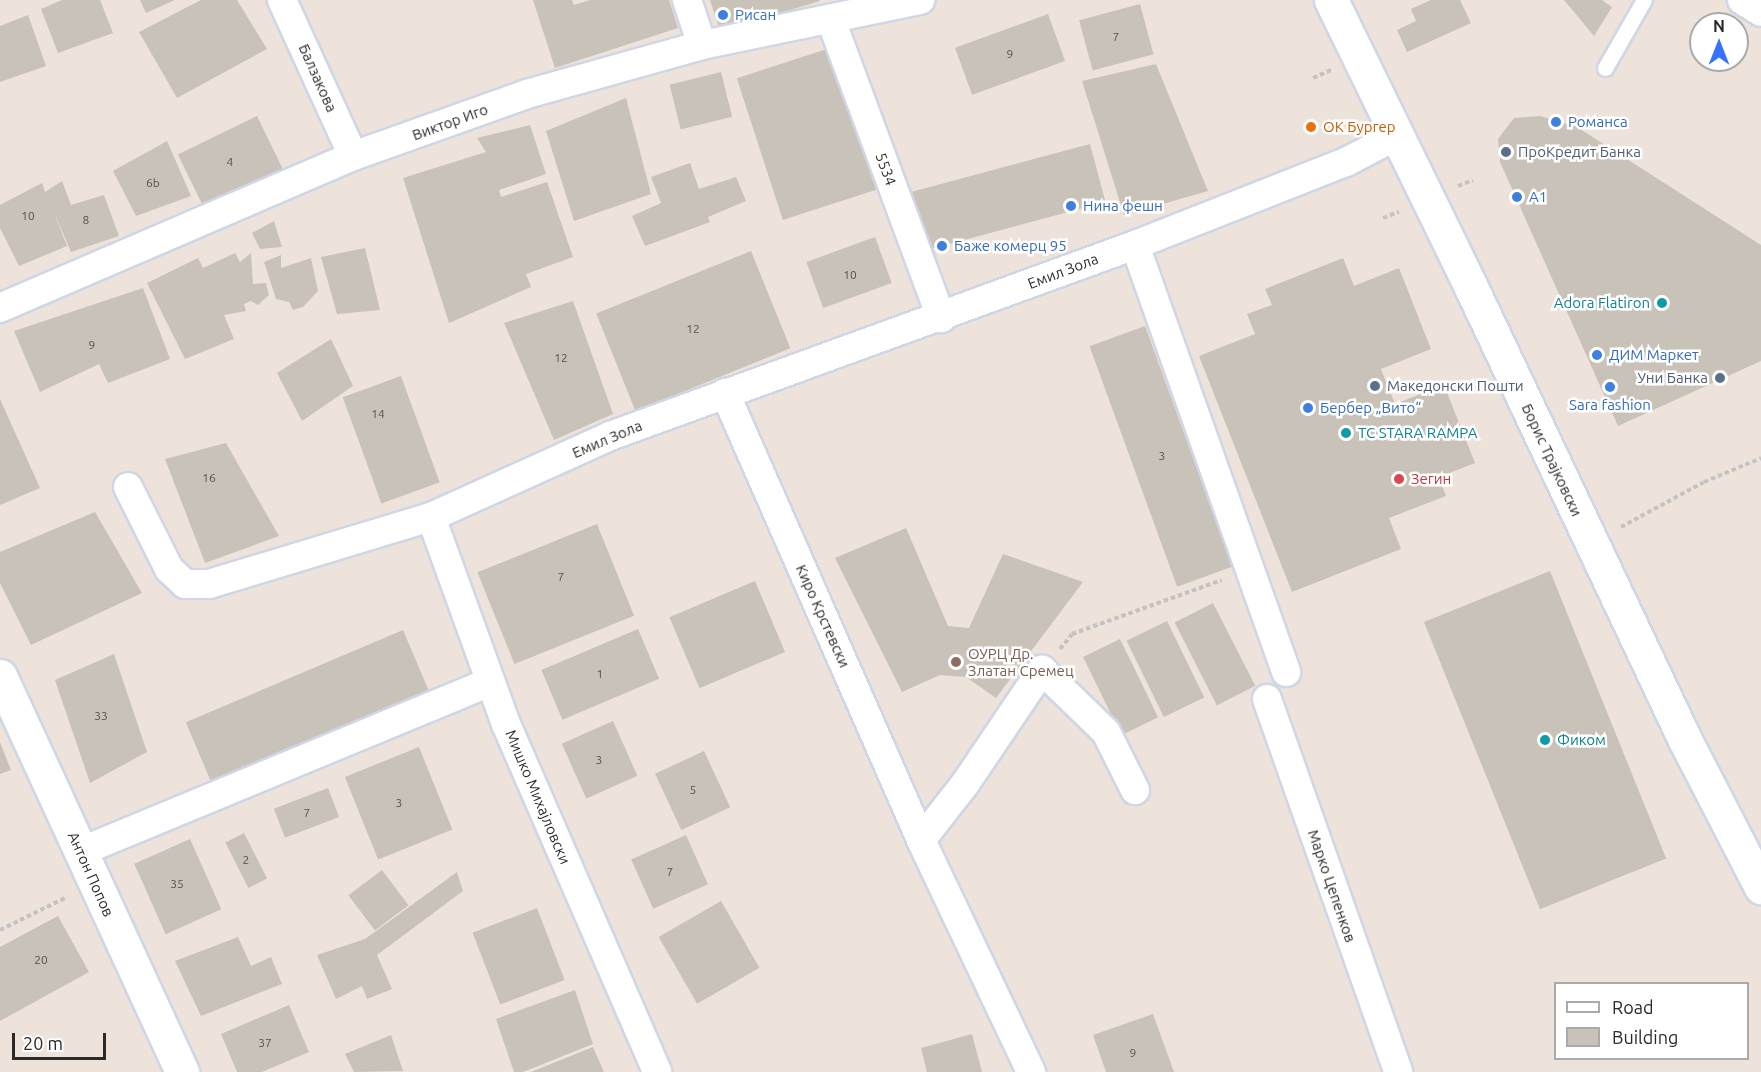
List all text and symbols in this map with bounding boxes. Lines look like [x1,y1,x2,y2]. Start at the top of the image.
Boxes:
place label: Рисан [735,6,776,24]
marker: Рисан [716,8,730,22]
north arrow [1689,12,1749,72]
text: N [1713,17,1725,35]
house number: 7 [1113,30,1119,44]
street label: Балзакова [295,41,341,115]
house number: 9 [1007,47,1013,61]
street label: Виктор Иго [410,100,490,144]
place label: Романса [1568,113,1628,131]
marker: Романса [1549,115,1563,129]
place label: ОК Бургер [1323,118,1396,136]
marker: ОК Бургер [1304,120,1318,134]
place label: ПроКредит Банка [1518,143,1641,161]
marker: ПроКредит Банка [1499,145,1513,159]
street label: 5534 [872,150,900,188]
house number: 4 [227,155,233,169]
house number: 6b [146,176,160,190]
place label: A1 [1529,188,1547,206]
marker: A1 [1510,190,1524,204]
place label: Нина фешн [1083,197,1163,215]
marker: Нина фешн [1064,199,1078,213]
house number: 10 [21,209,35,223]
house number: 8 [83,213,89,227]
place label: Баже комерц 95 [954,237,1067,255]
marker: Баже комерц 95 [935,239,949,253]
street label: Емил Зола [1025,249,1101,293]
house number: 10 [843,268,857,282]
place label: Adora Flatiron [1554,294,1650,312]
marker: Adora Flatiron [1655,296,1669,310]
house number: 12 [686,322,700,336]
house number: 9 [89,338,95,352]
place label: ДИМ Маркет [1609,346,1699,364]
marker: ДИМ Маркет [1590,348,1604,362]
house number: 12 [554,351,568,365]
place label: Уни Банка [1637,369,1708,387]
marker: Уни Банка [1713,371,1727,385]
place label: Македонски Пошти [1387,377,1524,395]
marker: Македонски Пошти [1368,379,1382,393]
marker: Sara fashion [1603,380,1617,394]
place label: Sara fashion [1569,396,1651,414]
place label: Бербер „Вито“ [1320,399,1421,417]
marker: Бербер „Вито“ [1301,401,1315,415]
street label: Борис Трајковски [1518,401,1586,519]
house number: 14 [371,407,385,421]
street label: Емил Зола [569,416,645,462]
place label: TC STARA RAMPA [1358,424,1477,442]
marker: TC STARA RAMPA [1339,426,1353,440]
house number: 3 [1159,449,1165,463]
place label: Зегин [1411,470,1451,488]
house number: 16 [202,471,216,485]
marker: Зегин [1392,472,1406,486]
street label: Киро Крстевски [792,562,854,670]
house number: 7 [558,570,564,584]
place label: ОУРЦ Др. Златан Сремец [968,644,1074,679]
marker: ОУРЦ Др. Златан Сремец [949,655,963,669]
house number: 1 [597,667,603,681]
house number: 33 [94,709,108,723]
street label: Мишко Михајловски [502,727,574,867]
place label: Фиком [1557,731,1606,749]
marker: Фиком [1538,733,1552,747]
house number: 3 [596,753,602,767]
house number: 5 [690,783,696,797]
house number: 3 [396,796,402,810]
house number: 7 [304,806,310,820]
street label: Марко Цепенков [1304,827,1360,945]
street label: Антон Попов [64,829,118,919]
house number: 2 [243,853,249,867]
house number: 7 [667,865,673,879]
house number: 35 [170,877,184,891]
house number: 20 [34,953,48,967]
legend [1554,982,1749,1060]
text: Road [1612,997,1654,1017]
scale bar [15,1021,110,1059]
text: Building [1612,1027,1678,1047]
text: 20 m [23,1033,63,1053]
house number: 37 [258,1036,272,1050]
house number: 9 [1130,1046,1136,1060]

